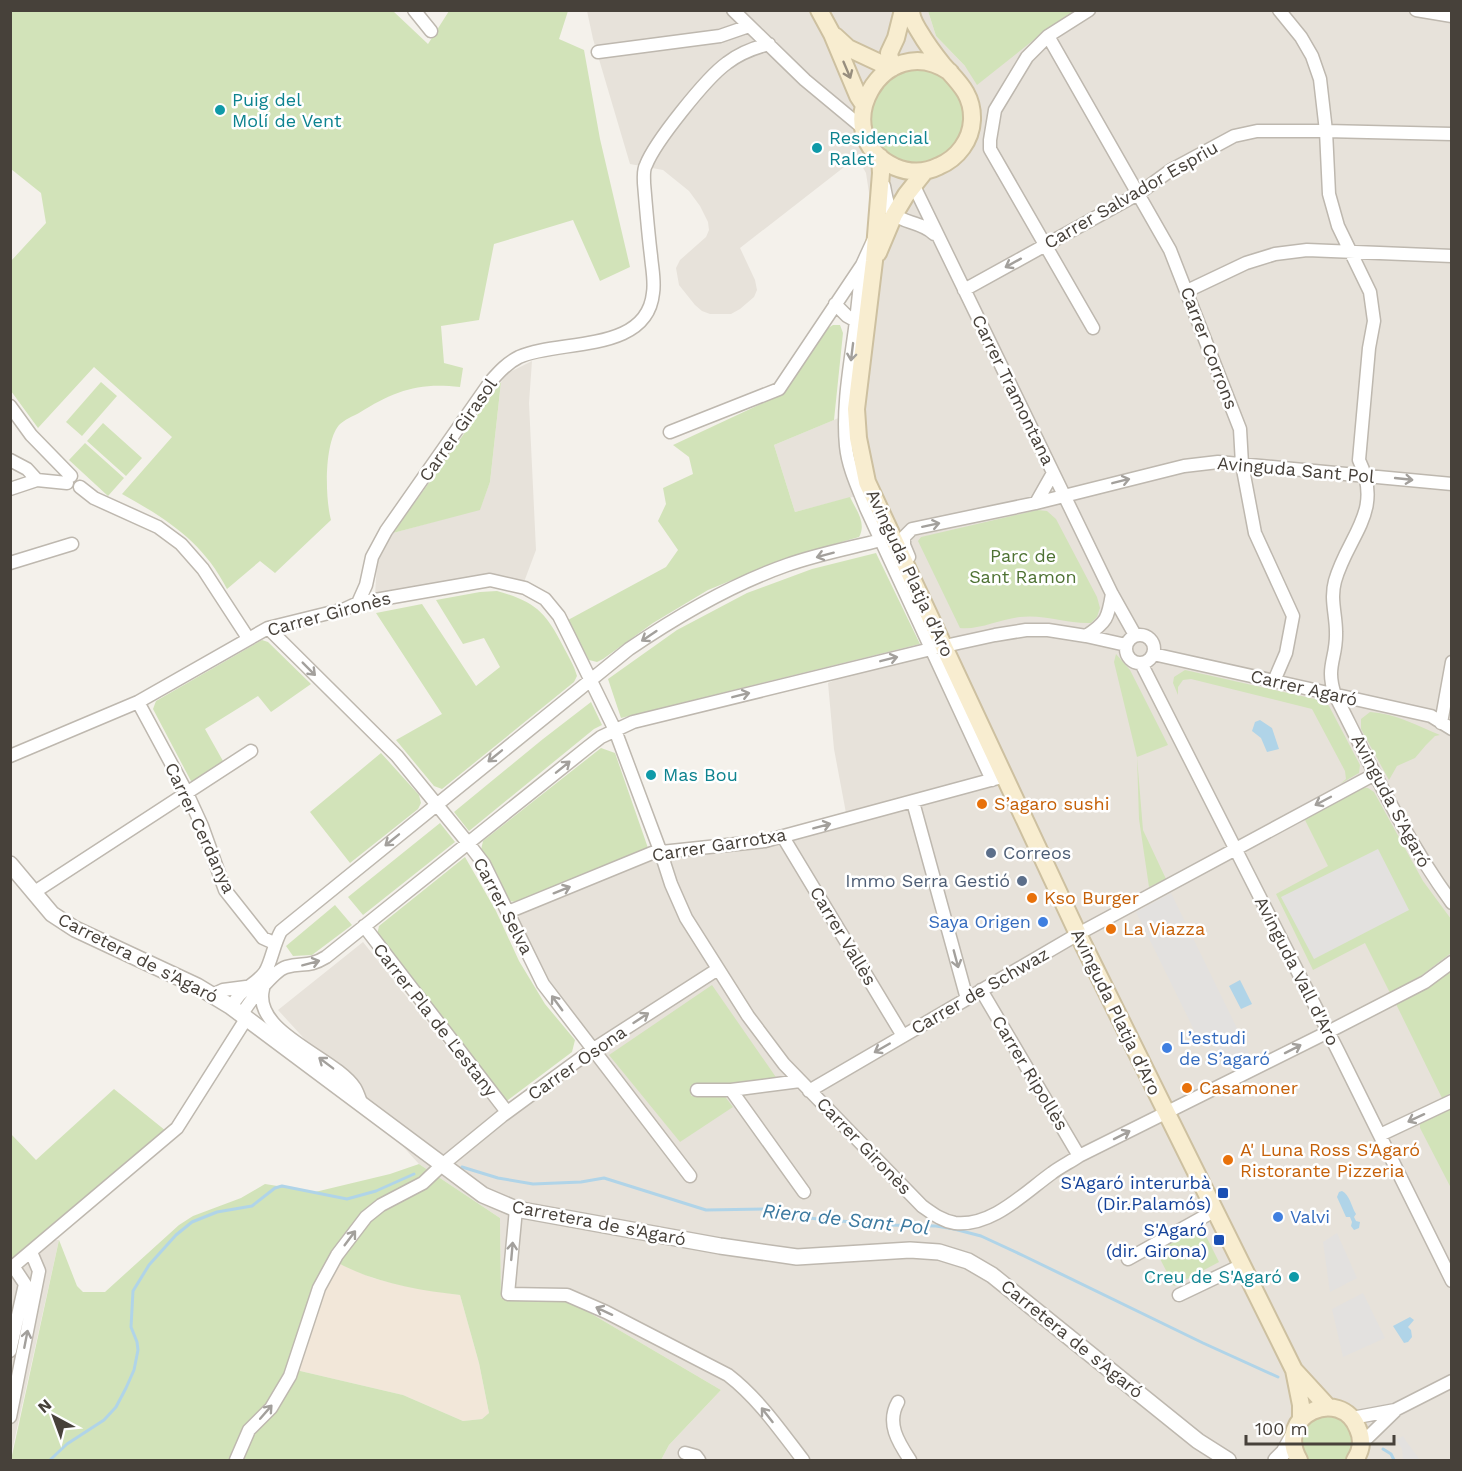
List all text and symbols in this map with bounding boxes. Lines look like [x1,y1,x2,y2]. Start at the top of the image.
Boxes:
one-way arrow [842,60,854,78]
place label: Puig del Molí de Vent [232,89,342,131]
marker: Puig del Molí de Vent [213,103,227,117]
place label: Residencial Ralet [829,127,929,169]
street label: Carrer Salvador Espriu [1040,136,1221,253]
marker: Residencial Ralet [810,141,824,155]
one-way arrow [1005,257,1022,269]
street label: Carrer Corrons [1176,284,1242,412]
street label: Carrer Tramontana [968,311,1059,468]
one-way arrow [846,341,857,361]
street label: Carrer Girasol [414,374,501,485]
street label: Avinguda Sant Pol [1217,452,1376,487]
one-way arrow [1394,474,1414,485]
one-way arrow [1111,475,1130,487]
street label: Avinguda Platja d'Aro [862,486,959,660]
one-way arrow [921,519,940,531]
park label: Parc de Sant Ramon [969,545,1077,587]
one-way arrow [816,550,835,561]
street label: Carrer Gironès [265,587,393,640]
one-way arrow [641,630,657,642]
one-way arrow [879,653,898,665]
one-way arrow [302,662,317,677]
street label: Carrer Agaró [1249,665,1360,710]
one-way arrow [731,689,750,701]
street label: Avinguda S'Agaró [1347,731,1435,871]
one-way arrow [488,749,503,763]
street label: Carrer Cerdanya [161,759,240,896]
one-way arrow [555,760,571,773]
place label: Mas Bou [663,764,738,785]
marker: Mas Bou [644,768,658,782]
place label: S’agaro sushi [994,793,1110,814]
one-way arrow [1315,795,1332,807]
marker: S’agaro sushi [975,797,989,811]
one-way arrow [813,820,832,832]
street label: Carrer Garrotxa [650,824,788,865]
one-way arrow [385,833,400,847]
place label: Correos [1003,842,1071,863]
marker: Correos [984,846,998,860]
street label: Carrer Selva [469,854,538,958]
place label: Immo Serra Gestió [845,870,1010,891]
marker: Immo Serra Gestió [1015,874,1029,888]
street label: Carrer Vallès [806,883,881,989]
one-way arrow [552,884,571,895]
place label: Kso Burger [1044,887,1139,908]
marker: Kso Burger [1025,891,1039,905]
street label: Avinguda Vall d'Aro [1251,893,1344,1049]
street label: Carretera de s'Agaró [55,908,222,1007]
place label: Saya Origen [928,911,1031,932]
marker: Saya Origen [1036,915,1050,929]
place label: La Viazza [1123,918,1205,939]
marker: La Viazza [1104,922,1118,936]
street label: Avinguda Platja d'Aro [1067,925,1166,1098]
street label: Carrer Pla de Ľestany [369,939,502,1101]
street label: Carrer de Schwaz [907,943,1052,1039]
one-way arrow [951,950,962,969]
one-way arrow [301,957,320,968]
one-way arrow [551,995,563,1011]
one-way arrow [632,1012,649,1024]
street label: Carrer Ripollès [988,1012,1073,1134]
street label: Carrer Osona [523,1021,630,1104]
place label: L’estudi de S’agaró [1179,1027,1270,1069]
marker: L’estudi de S’agaró [1160,1041,1174,1055]
one-way arrow [874,1042,891,1054]
one-way arrow [1283,1043,1301,1054]
one-way arrow [318,1057,334,1069]
place label: Casamoner [1199,1077,1298,1098]
marker: Casamoner [1180,1081,1194,1095]
street label: Carrer Gironès [813,1093,916,1199]
one-way arrow [1407,1112,1425,1124]
one-way arrow [1113,1128,1131,1140]
place label: A' Luna Ross S'Agaró Ristorante Pizzeria [1240,1139,1420,1181]
marker: A' Luna Ross S'Agaró Ristorante Pizzeria [1221,1153,1235,1167]
place label: S'Agaró interurbà (Dir.Palamós) [1060,1172,1211,1214]
marker: S'Agaró interurbà (Dir.Palamós) [1216,1186,1230,1200]
street label: Carretera de s'Agaró [510,1195,688,1250]
water label: Riera de Sant Pol [761,1198,931,1240]
place label: Valvi [1290,1206,1330,1227]
marker: Valvi [1271,1210,1285,1224]
place label: S'Agaró (dir. Girona) [1106,1219,1207,1261]
one-way arrow [344,1230,356,1246]
marker: S'Agaró (dir. Girona) [1212,1233,1226,1247]
one-way arrow [507,1242,518,1262]
place label: Creu de S'Agaró [1144,1266,1282,1287]
marker: Creu de S'Agaró [1287,1270,1301,1284]
street label: Carretera de s'Agaró [997,1275,1148,1402]
one-way arrow [596,1305,614,1317]
one-way arrow [21,1330,32,1349]
north arrow [24,1387,84,1447]
text: N [34,1395,55,1417]
one-way arrow [259,1404,273,1419]
one-way arrow [761,1407,774,1423]
scale bar [1246,1408,1394,1446]
text: 100 m [1255,1418,1308,1439]

